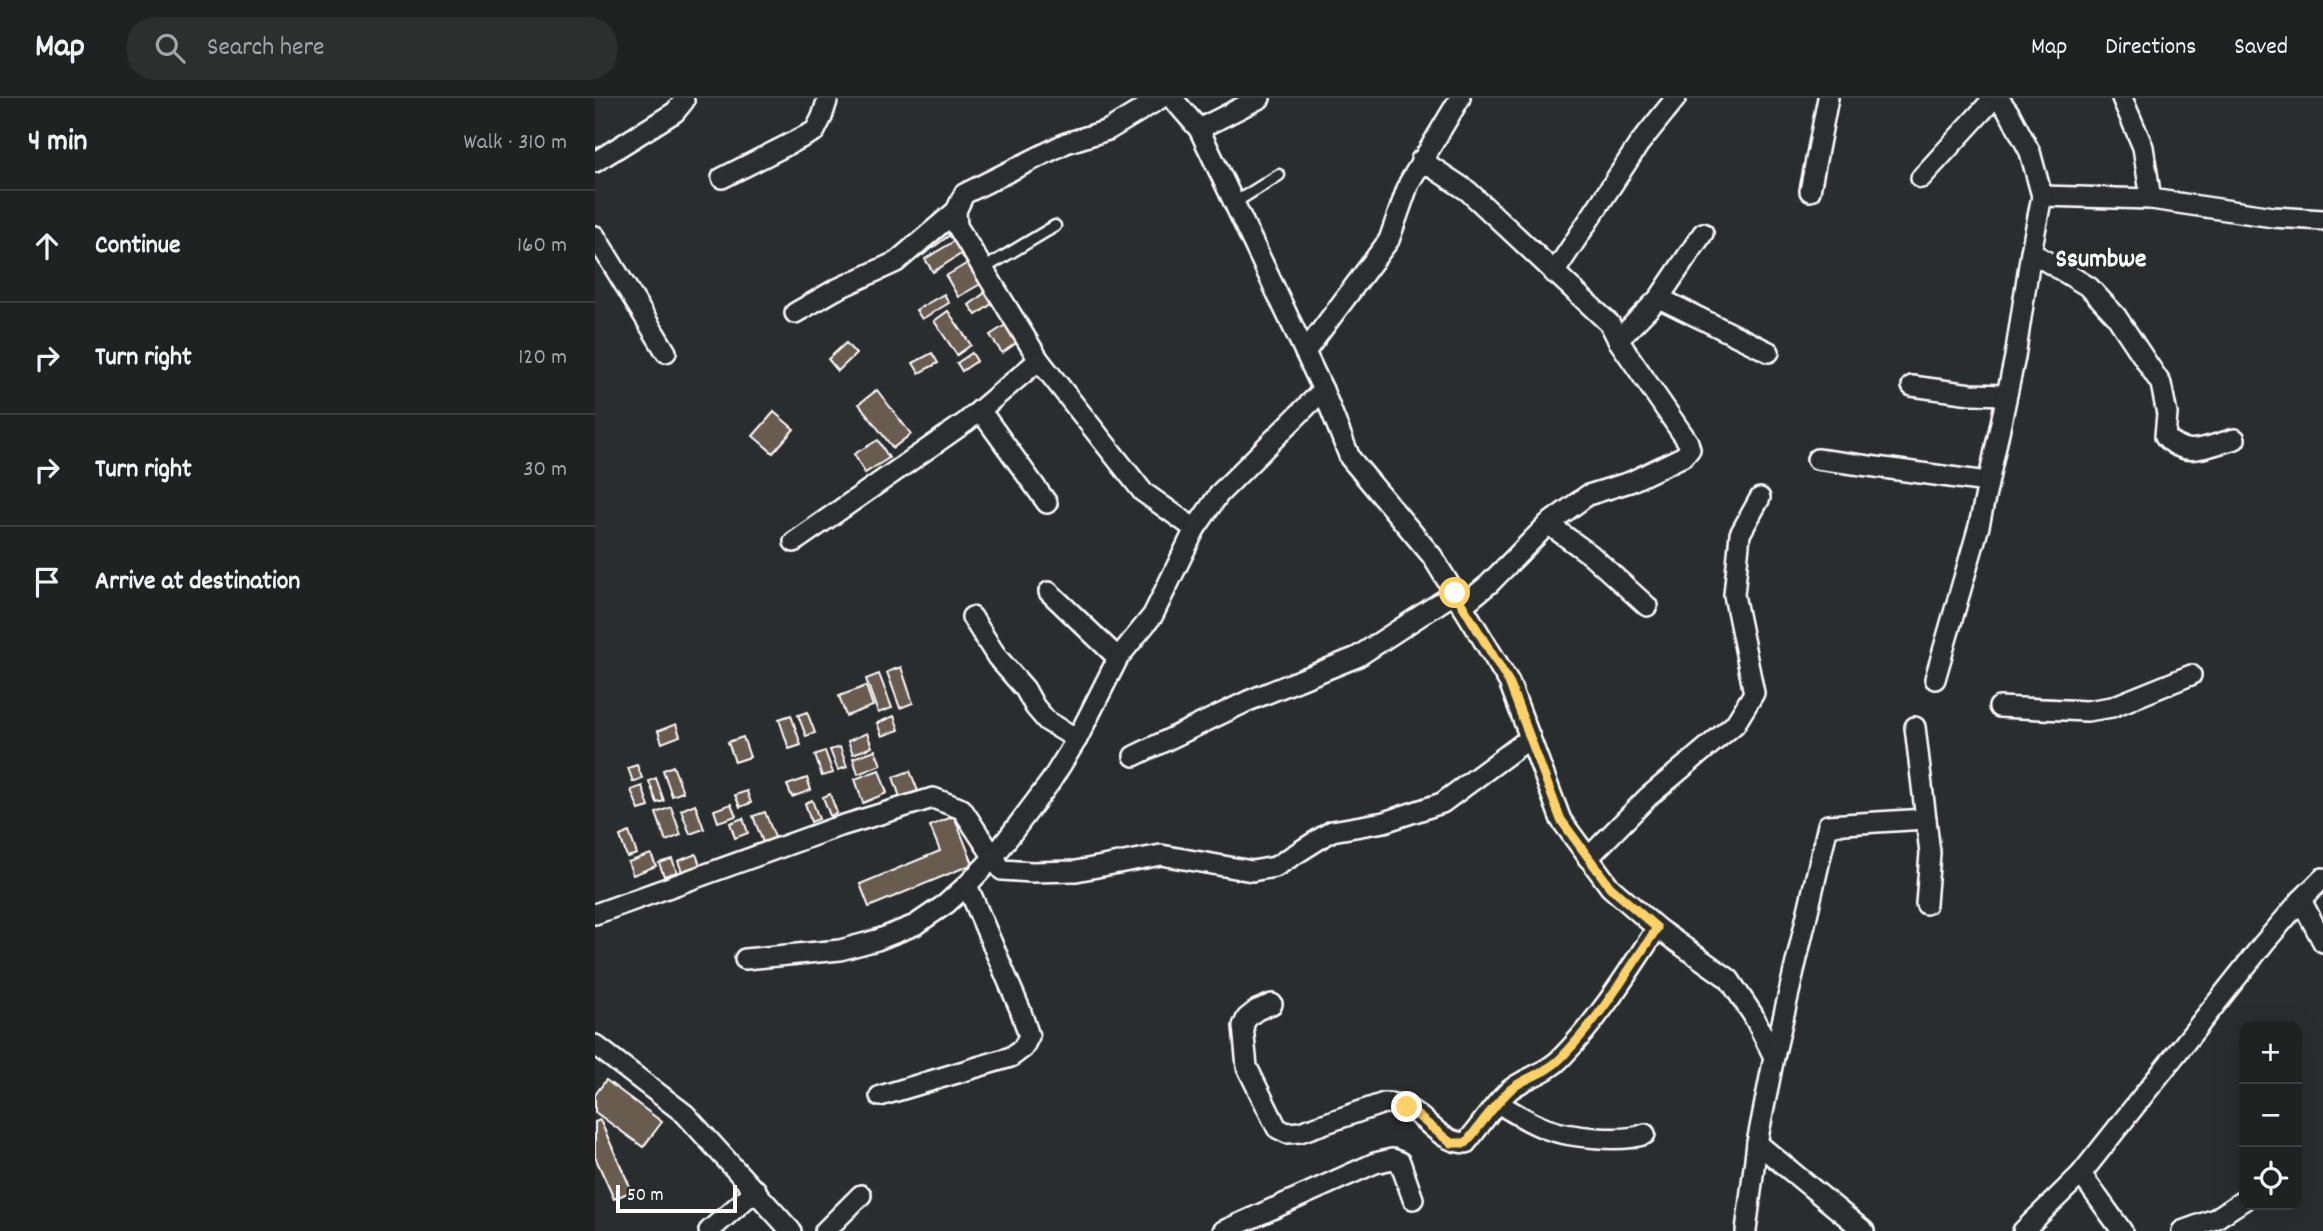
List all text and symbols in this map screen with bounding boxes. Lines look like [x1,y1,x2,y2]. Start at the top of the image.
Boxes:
search box [127,17,617,80]
text: Map [35,25,85,72]
icon: search [151,29,189,67]
text: Search here [207,30,325,67]
text: Map [2031,31,2067,65]
text: Directions [2105,31,2196,65]
text: Saved [2234,31,2288,65]
text: 4 min [28,122,87,165]
text: Walk · 310 m [463,127,567,160]
icon: ahead [28,227,66,265]
text: Continue [95,228,180,265]
text: 160 m [517,230,567,263]
district label: Ssumbwe [2056,242,2146,279]
icon: right [28,339,66,377]
text: Turn right [95,340,192,377]
text: 120 m [518,342,567,375]
icon: right [28,451,66,489]
text: Turn right [95,452,192,489]
text: 30 m [523,454,567,487]
icon: arrive [28,563,66,601]
text: Arrive at destination [95,564,300,601]
route start [1439,577,1470,608]
map controls [2239,1021,2302,1210]
button: + [2239,1021,2302,1084]
button: − [2239,1084,2302,1147]
route end [1391,1091,1422,1122]
button: locate [2239,1147,2302,1210]
scale bar [616,1182,737,1214]
text: 50 m [627,1183,664,1210]

